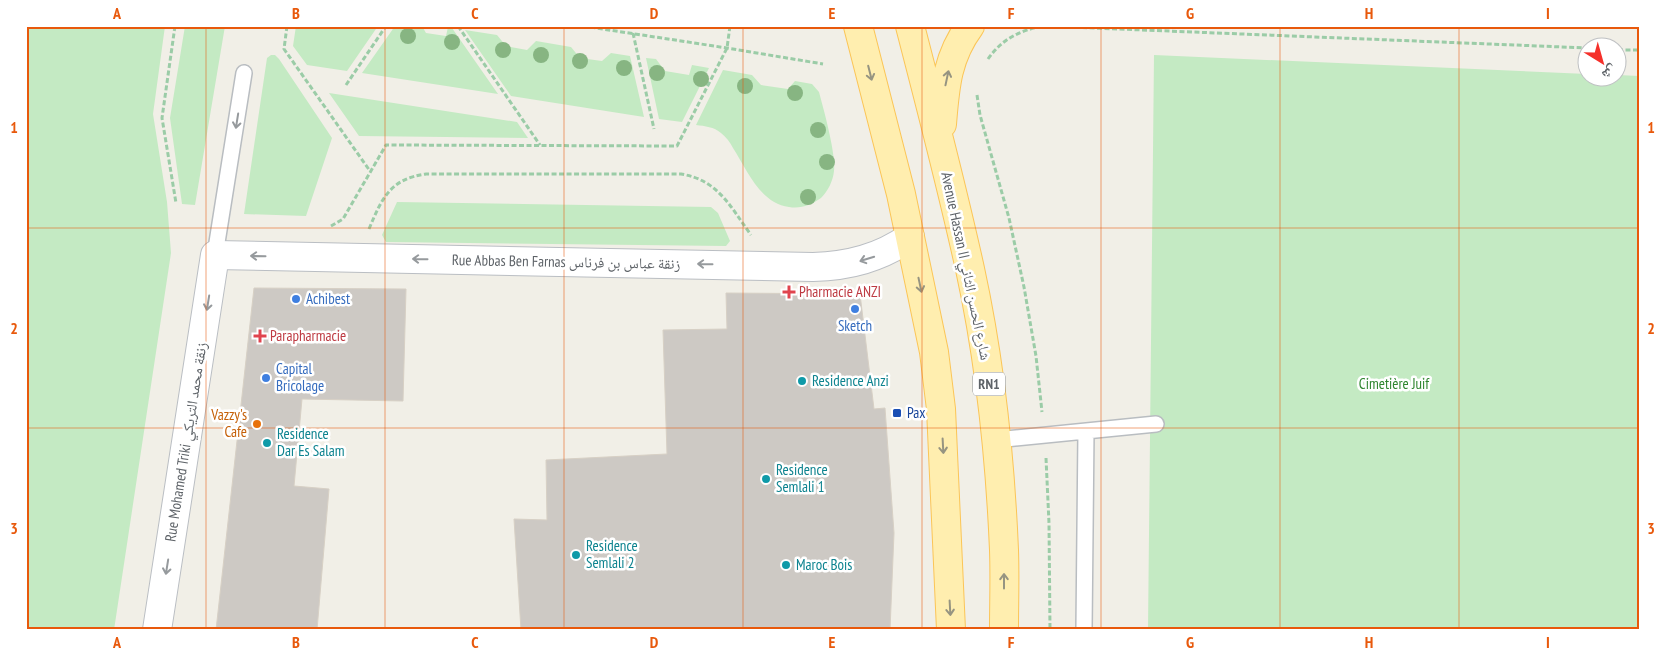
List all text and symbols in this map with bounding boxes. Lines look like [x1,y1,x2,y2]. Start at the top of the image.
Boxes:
text: A [112,3,122,23]
text: B [292,3,300,23]
text: C [471,3,479,23]
text: D [650,3,659,23]
text: E [829,3,836,23]
text: F [1008,3,1015,23]
text: G [1186,3,1194,23]
text: H [1365,3,1373,23]
text: I [1546,3,1550,23]
north arrow [1578,38,1628,88]
text: ش [1598,61,1621,84]
one-way arrow [866,65,875,81]
one-way arrow [943,70,952,86]
one-way arrow [231,113,241,129]
text: 1 [10,117,18,137]
text: 1 [1647,117,1655,137]
street label: Avenue Hassan II شارع الحسن الثاني [934,170,996,362]
street label: Rue Abbas Ben Farnas زنقة عباس بن فرناس [452,250,681,274]
one-way arrow [250,251,266,261]
one-way arrow [412,254,428,264]
one-way arrow [859,254,875,264]
one-way arrow [697,259,714,269]
one-way arrow [916,277,925,293]
place label: Pharmacie ANZI [799,282,881,301]
marker: Pharmacie ANZI [783,286,795,298]
place label: Achibest [306,289,350,308]
marker: Achibest [290,293,302,305]
one-way arrow [203,295,213,311]
marker: Sketch [849,303,861,315]
place label: Sketch [838,316,872,335]
text: 2 [10,318,18,338]
text: 2 [1647,318,1655,338]
place label: Parapharmacie [270,326,346,345]
marker: Parapharmacie [254,330,266,342]
street label: Rue Mohamed Triki زنقة محمد التريكي [160,341,213,543]
place label: Capital Bricolage [276,359,324,395]
place label: Residence Anzi [812,371,889,390]
marker: Capital Bricolage [260,372,272,384]
road number: RN1 [973,372,1005,396]
park label: Cimetière Juif [1359,374,1430,393]
marker: Residence Anzi [796,375,808,387]
place label: Pax [907,403,926,422]
place label: Vazzy's Cafe [210,405,247,441]
marker: Pax [891,407,903,419]
marker: Vazzy's Cafe [251,418,263,430]
place label: Residence Dar Es Salam [277,424,345,460]
marker: Residence Dar Es Salam [261,437,273,449]
one-way arrow [938,437,947,453]
place label: Residence Semlali 1 [776,460,828,496]
marker: Residence Semlali 1 [760,473,772,485]
text: 3 [10,518,18,538]
text: 3 [1647,518,1655,538]
place label: Residence Semlali 2 [586,536,638,572]
marker: Residence Semlali 2 [570,549,582,561]
place label: Maroc Bois [796,555,852,574]
one-way arrow [161,559,171,575]
marker: Maroc Bois [780,559,792,571]
one-way arrow [999,573,1009,590]
one-way arrow [946,600,955,616]
text: A [112,632,122,652]
text: B [292,632,300,652]
text: C [471,632,479,652]
text: D [650,632,659,652]
text: E [829,632,836,652]
text: F [1008,632,1015,652]
text: G [1186,632,1194,652]
text: H [1365,632,1373,652]
text: I [1546,632,1550,652]

